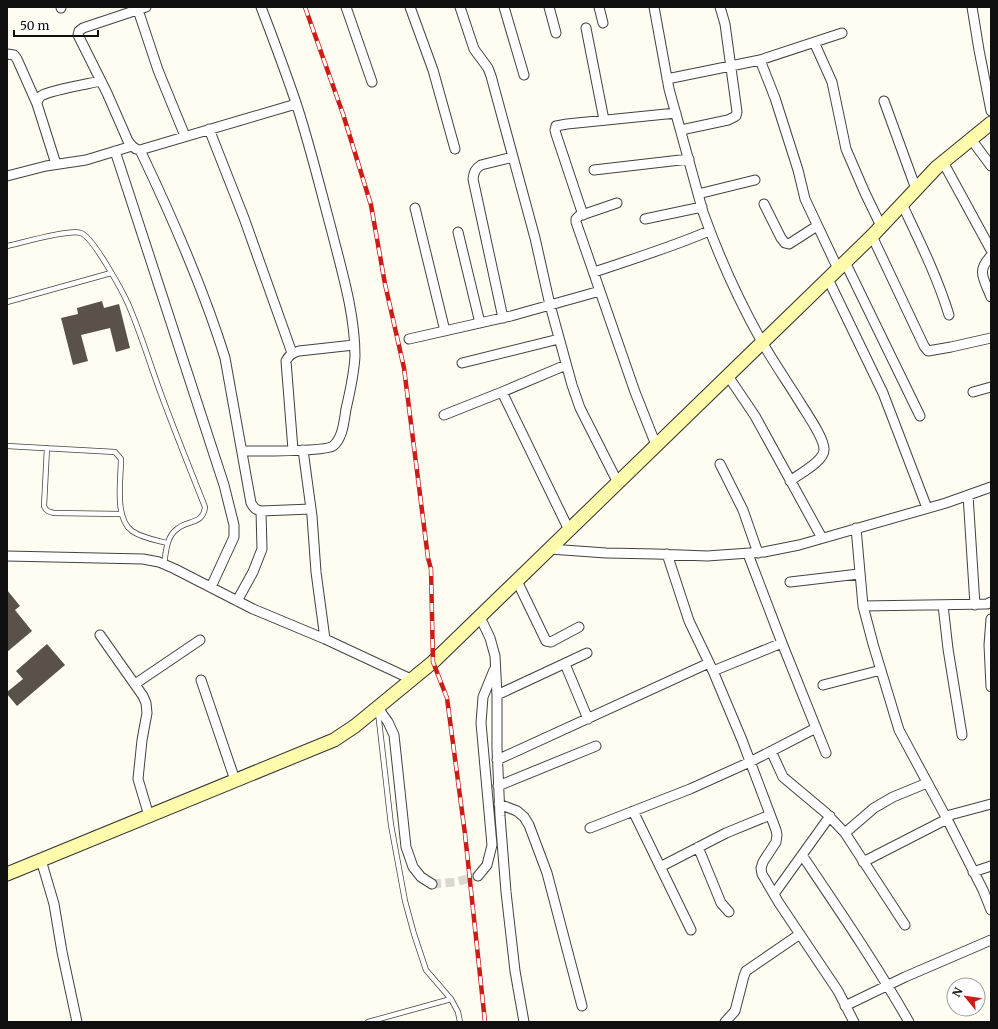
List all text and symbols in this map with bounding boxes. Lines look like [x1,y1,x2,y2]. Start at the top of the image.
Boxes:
scale bar [14,12,98,38]
text: 50 m [20,18,49,33]
north arrow [946,977,986,1017]
text: N [949,985,966,999]

